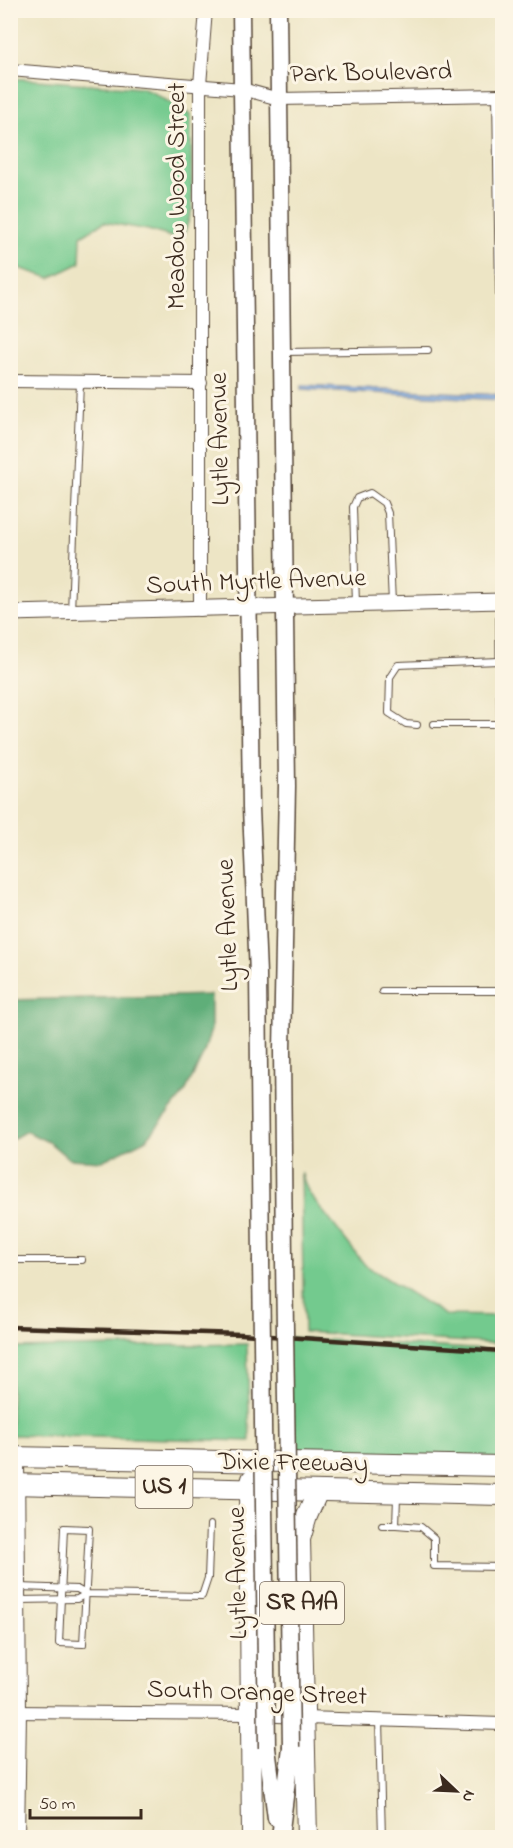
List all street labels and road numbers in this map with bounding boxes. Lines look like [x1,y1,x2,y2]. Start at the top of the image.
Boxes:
street label: Park Boulevard [290,54,453,94]
street label: Meadow Wood Street [159,82,197,309]
street label: Lytle Avenue [201,372,241,506]
street label: South Myrtle Avenue [145,560,367,606]
street label: Lytle Avenue [208,857,250,992]
street label: Dixie Freeway [217,1444,368,1484]
road number: US 1 [136,1466,192,1508]
street label: Lytle Avenue [219,1506,259,1640]
road number: SR A1A [260,1582,344,1624]
street label: South Orange Street [146,1671,368,1717]

